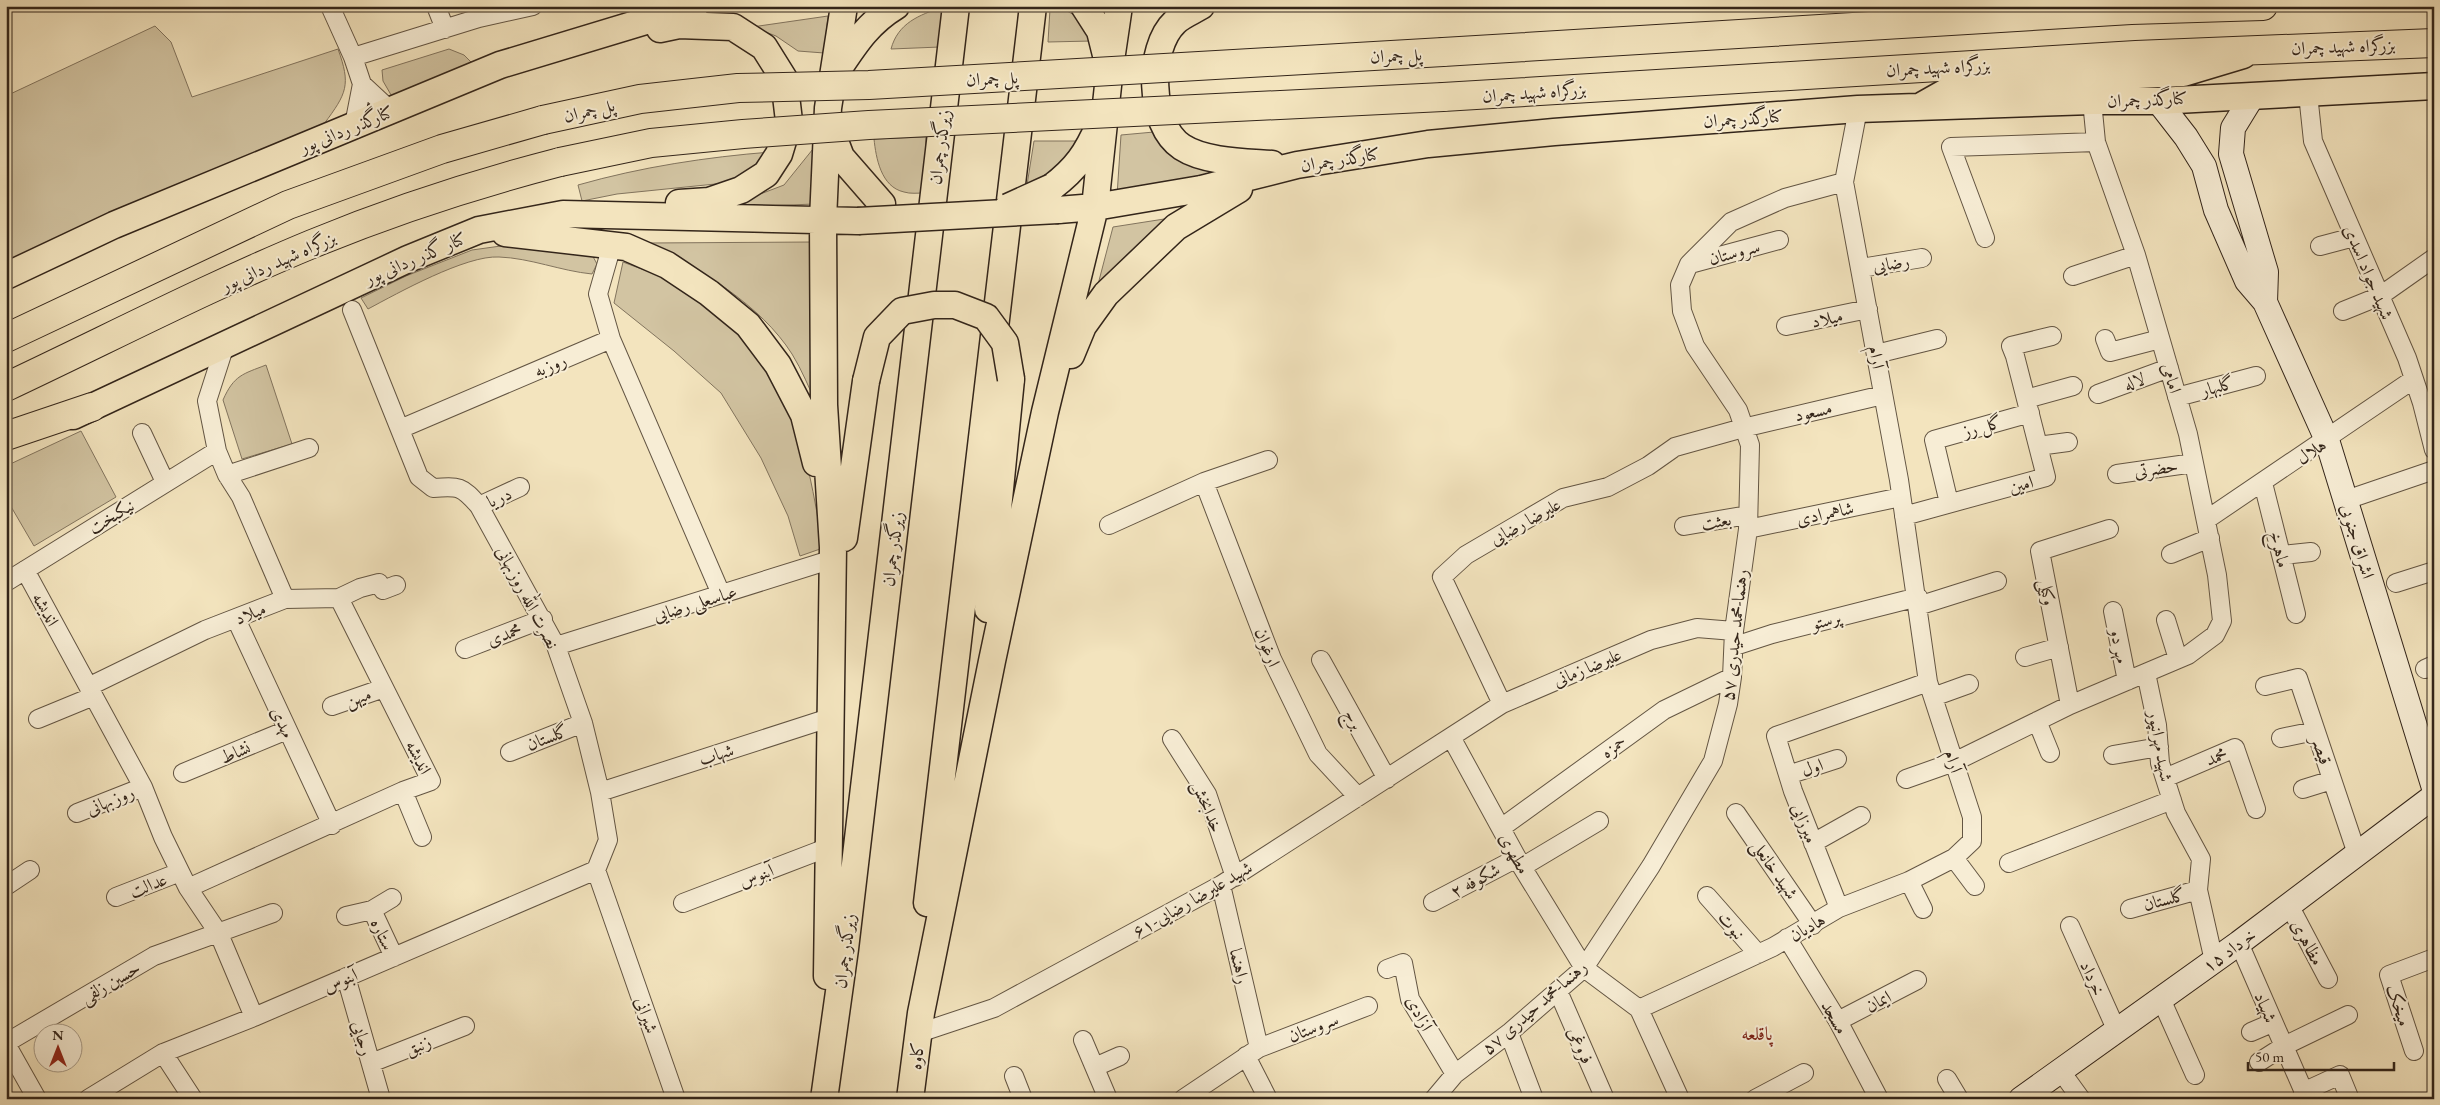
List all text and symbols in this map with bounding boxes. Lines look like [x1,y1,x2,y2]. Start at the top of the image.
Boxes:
street label: بزرگراه شهید چمران [2291,33,2396,60]
street label: پل چمران [1369,42,1424,70]
street label: بزرگراه شهید چمران [1885,53,1991,82]
street label: پل چمران [965,65,1020,93]
street label: بزرگراه شهید چمران [1481,77,1587,108]
street label: کنارگذر چمران [2107,85,2187,113]
street label: پل چمران [561,93,619,129]
street label: کنارگذر ردانی پور [293,99,397,161]
street label: کنارگذر چمران [1702,103,1784,133]
street label: زیرگذر چمران [922,108,956,186]
street label: کنارگذر چمران [1299,140,1381,178]
street label: شهید جواد اسدی [2338,221,2399,323]
street label: بزرگراه شهید ردانی پور [215,225,340,299]
street label: کنار گذر ردانی پور [359,225,470,292]
street label: سروستان [1706,234,1763,271]
street label: رضایی [1871,249,1911,278]
street label: میلاد [1809,303,1845,333]
street label: آرام [1859,344,1891,373]
street label: روزبه [530,348,570,382]
street label: امامی [2157,360,2187,396]
street label: لاله [2120,367,2148,395]
street label: گلبهار [2196,371,2236,403]
street label: مسعود [1792,396,1834,426]
street label: گل رز [1958,410,2004,444]
street label: هلال [2292,433,2330,469]
street label: حضرتی [2133,454,2180,483]
street label: امین [2006,470,2036,498]
street label: دریا [483,481,515,513]
street label: علیرضا رضایی [1485,492,1565,551]
street label: نیکبخت [84,493,138,539]
street label: شاهمرادی [1794,496,1856,531]
street label: اشراق جنوبی [2334,501,2380,582]
street label: بعثت [1699,507,1733,535]
street label: زیرگذر چمران [875,510,909,588]
street label: ماهرخ [2259,528,2296,571]
street label: نصرت الله روزبهانی [490,541,567,653]
street label: ۵۷ رهنما-محمد حیدری [1716,568,1752,702]
street label: وکیلی [2032,577,2062,608]
street label: عباسعلی رضایی [650,579,740,629]
street label: اندیشه [27,588,65,630]
street label: میلاد [231,596,269,630]
street label: پرستو [1807,605,1845,635]
street label: محمدی [483,617,525,651]
street label: ارغوان [1250,624,1286,670]
street label: مهر دو [2104,625,2135,666]
street label: علیرضا زمانی [1549,642,1625,692]
street label: میهن [342,682,375,713]
street label: مهدی [265,703,300,742]
street label: برج [1335,704,1369,736]
street label: شهید مهرانپور [2142,707,2179,784]
street label: گلستان [523,719,571,755]
street label: حمزه [1596,729,1631,764]
street label: قیصر [2305,731,2338,768]
street label: نشاط [216,735,254,769]
street label: اندیشه [401,736,437,778]
street label: شهاب [696,738,737,771]
street label: محمد [2202,741,2230,771]
street label: آرام [1935,746,1969,779]
street label: اول [1798,753,1826,781]
street label: خدابخش [1186,777,1229,836]
street label: روزبهانی [83,780,138,821]
street label: میرزایی [1786,800,1823,847]
street label: مطهری [1493,828,1536,878]
street label: شهید خانعلی [1744,835,1804,905]
street label: ۶۱-شهید علیرضا رضایی [1128,855,1257,944]
street label: آبنوس [735,857,779,892]
street label: شکوفه ۲ [1446,857,1504,903]
street label: عدالت [126,867,170,903]
street label: گلستان [2140,882,2188,916]
street label: نبوت [1713,906,1751,944]
street label: هادیان [1785,907,1829,947]
street label: زیرگذر چمران [827,912,861,990]
street label: ستاره [366,914,400,954]
street label: مظاهری [2285,915,2330,970]
street label: ۱۵ خرداد [2198,923,2260,977]
street label: راهنما [1225,946,1255,986]
street label: ۵۷ رهنما-محمد حیدری [1476,955,1592,1059]
street label: حسین زلفی [76,956,145,1010]
street label: خرداد [2075,957,2111,999]
street label: آبنوس [319,962,363,998]
street label: میخک [2381,981,2417,1029]
street label: ایمان [1861,985,1895,1017]
street label: شهیاد [2248,988,2283,1026]
street label: آزادی [1401,991,1440,1036]
street label: شیرانی [630,994,664,1036]
street label: مسجد [1816,996,1854,1038]
street label: سروستان [1284,1007,1342,1048]
street label: رجایی [346,1018,379,1058]
district label: پاقلعه [1741,1021,1774,1047]
north arrow [32,1022,82,1072]
street label: فروغی [1562,1023,1599,1067]
text: N [52,1026,64,1044]
street label: زنبق [402,1029,434,1061]
scale bar [2248,1040,2394,1072]
street label: کاوه [903,1041,929,1071]
text: 50 m [2255,1047,2284,1066]

